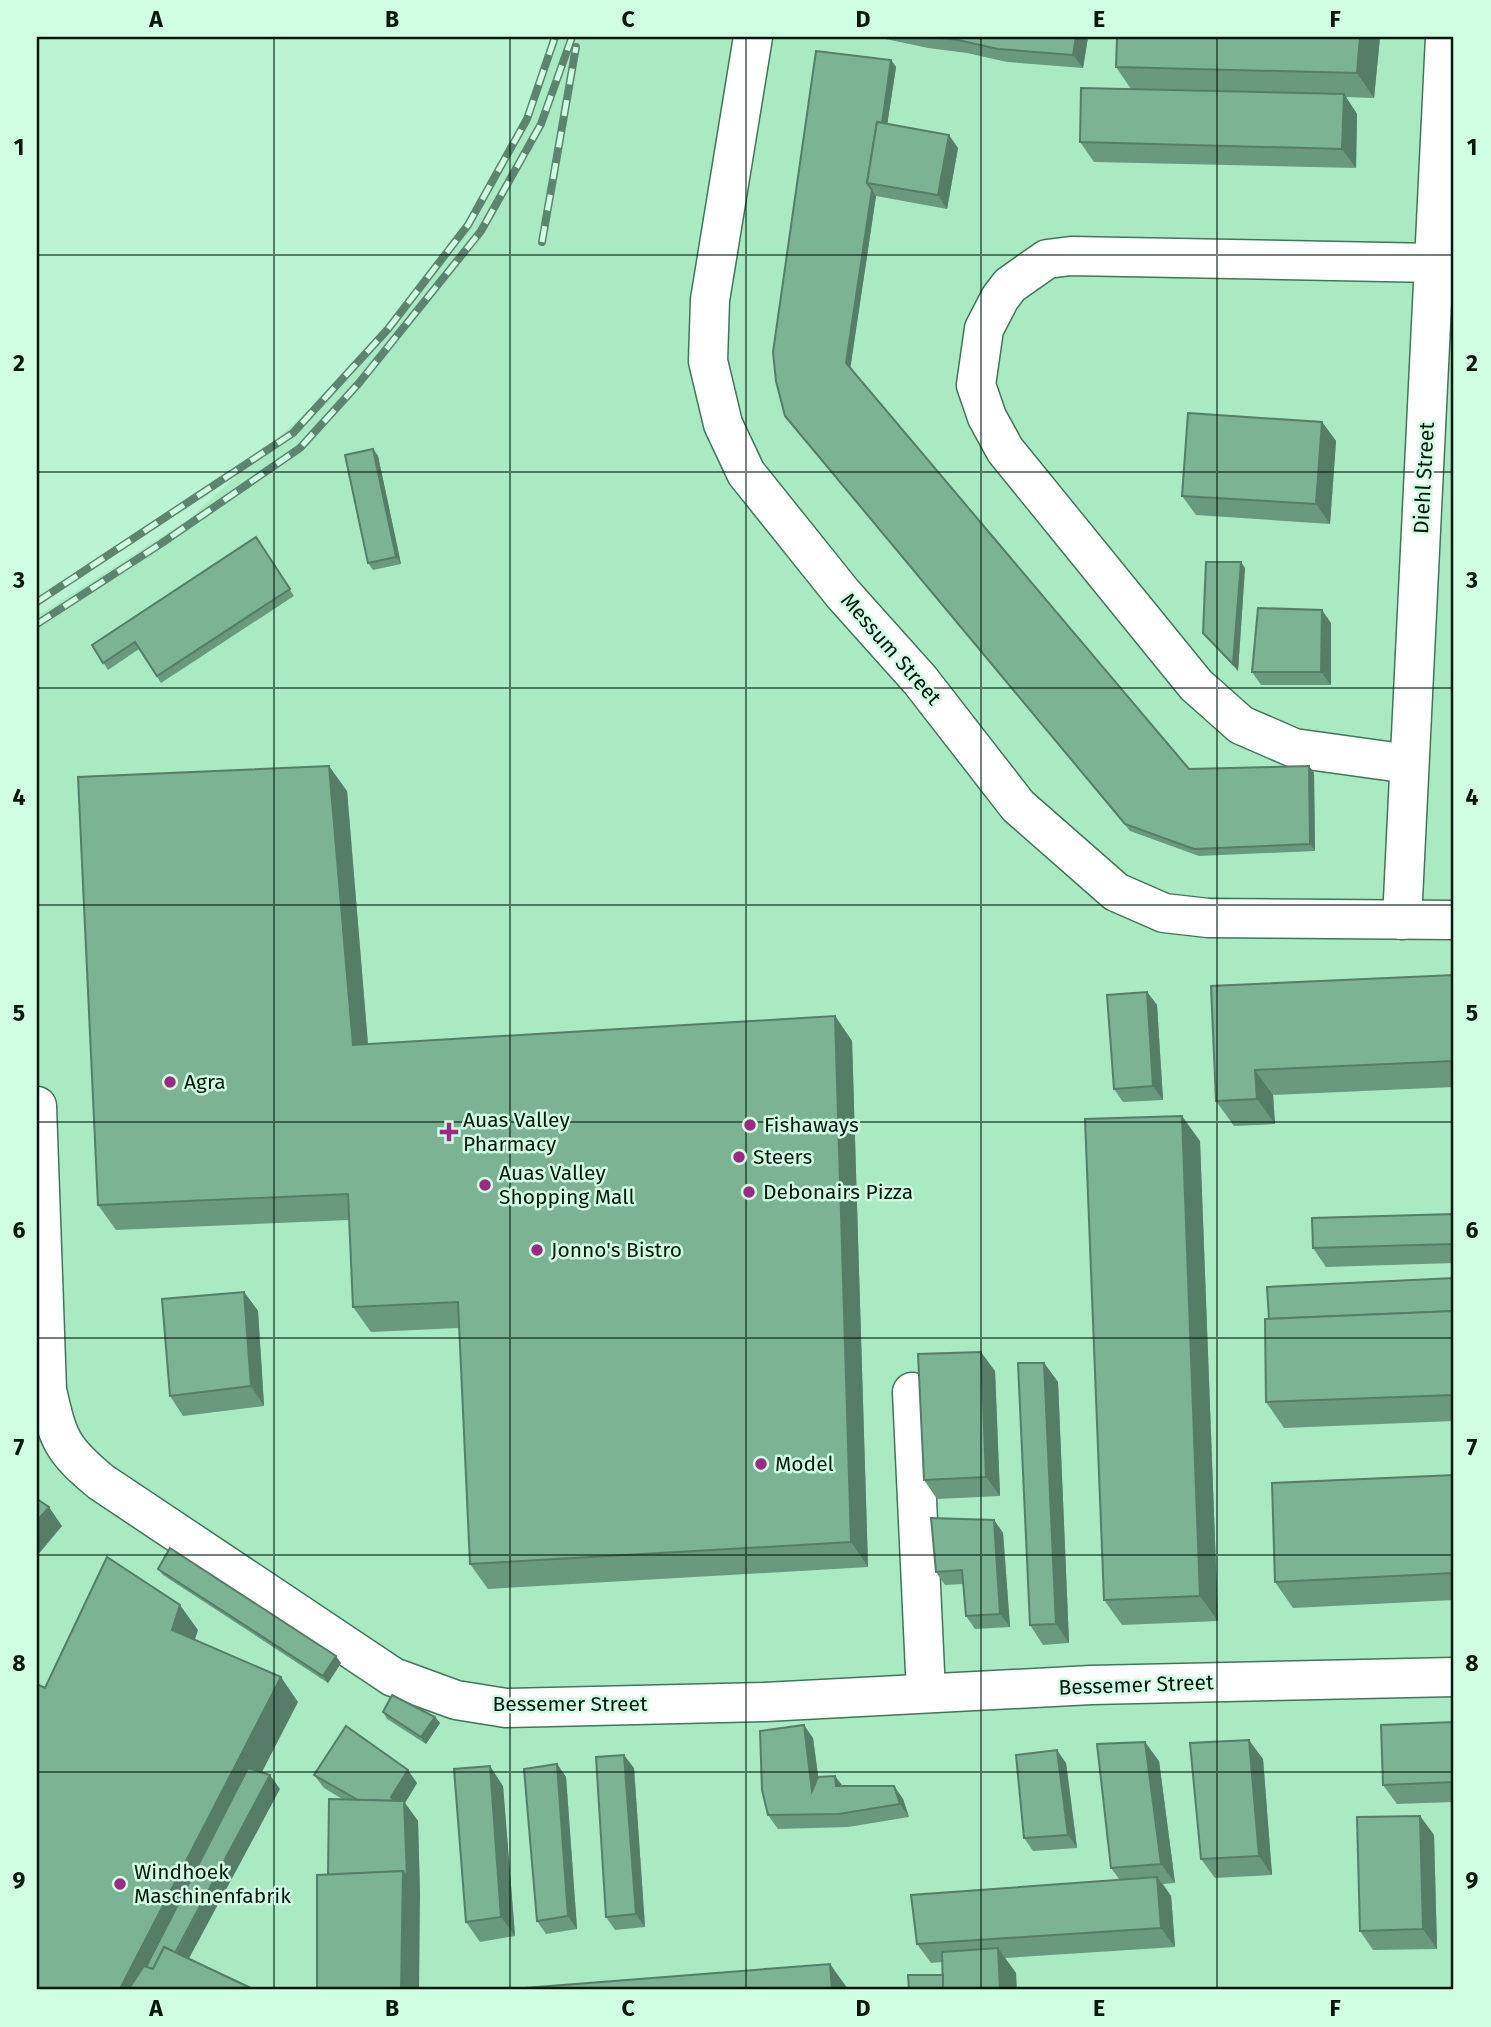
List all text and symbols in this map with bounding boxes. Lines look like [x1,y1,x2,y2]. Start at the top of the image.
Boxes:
text: A [148,5,163,33]
text: B [385,5,399,33]
text: C [621,5,635,33]
text: D [856,5,871,33]
text: E [1093,5,1105,33]
text: F [1329,5,1341,33]
text: 1 [14,133,24,161]
text: 1 [1467,133,1477,161]
text: 2 [13,349,25,377]
text: 2 [1466,349,1478,377]
street label: Diehl Street [1408,421,1440,535]
text: 3 [12,566,25,594]
text: 3 [1465,566,1478,594]
street label: Messum Street [835,588,947,711]
text: 4 [13,783,26,811]
text: 4 [1466,783,1479,811]
text: 5 [13,999,25,1027]
text: 5 [1466,999,1478,1027]
place label: Agra [184,1069,226,1095]
marker: Agra [162,1074,178,1090]
place label: Auas Valley Pharmacy [463,1107,570,1157]
place label: Fishaways [764,1112,859,1138]
marker: Fishaways [742,1117,758,1133]
marker: Auas Valley Pharmacy [441,1124,457,1140]
place label: Steers [753,1144,812,1170]
marker: Steers [731,1149,747,1165]
place label: Auas Valley Shopping Mall [499,1160,635,1210]
marker: Auas Valley Shopping Mall [477,1177,493,1193]
place label: Debonairs Pizza [763,1179,913,1205]
marker: Debonairs Pizza [741,1184,757,1200]
text: 6 [13,1216,26,1244]
text: 6 [1466,1216,1479,1244]
place label: Jonno's Bistro [551,1237,682,1263]
marker: Jonno's Bistro [529,1242,545,1258]
text: 7 [14,1433,25,1461]
text: 7 [1467,1433,1478,1461]
place label: Model [775,1451,834,1477]
marker: Model [753,1456,769,1472]
text: 8 [12,1649,26,1677]
text: 8 [1465,1649,1479,1677]
street label: Bessemer Street [1058,1669,1214,1701]
street label: Bessemer Street [492,1691,648,1717]
place label: Windhoek Maschinenfabrik [134,1859,291,1909]
text: 9 [13,1866,26,1894]
text: 9 [1466,1866,1479,1894]
marker: Windhoek Maschinenfabrik [112,1876,128,1892]
text: A [148,1994,163,2022]
text: B [385,1994,399,2022]
text: C [621,1994,635,2022]
text: D [856,1994,871,2022]
text: E [1093,1994,1105,2022]
text: F [1329,1994,1341,2022]

